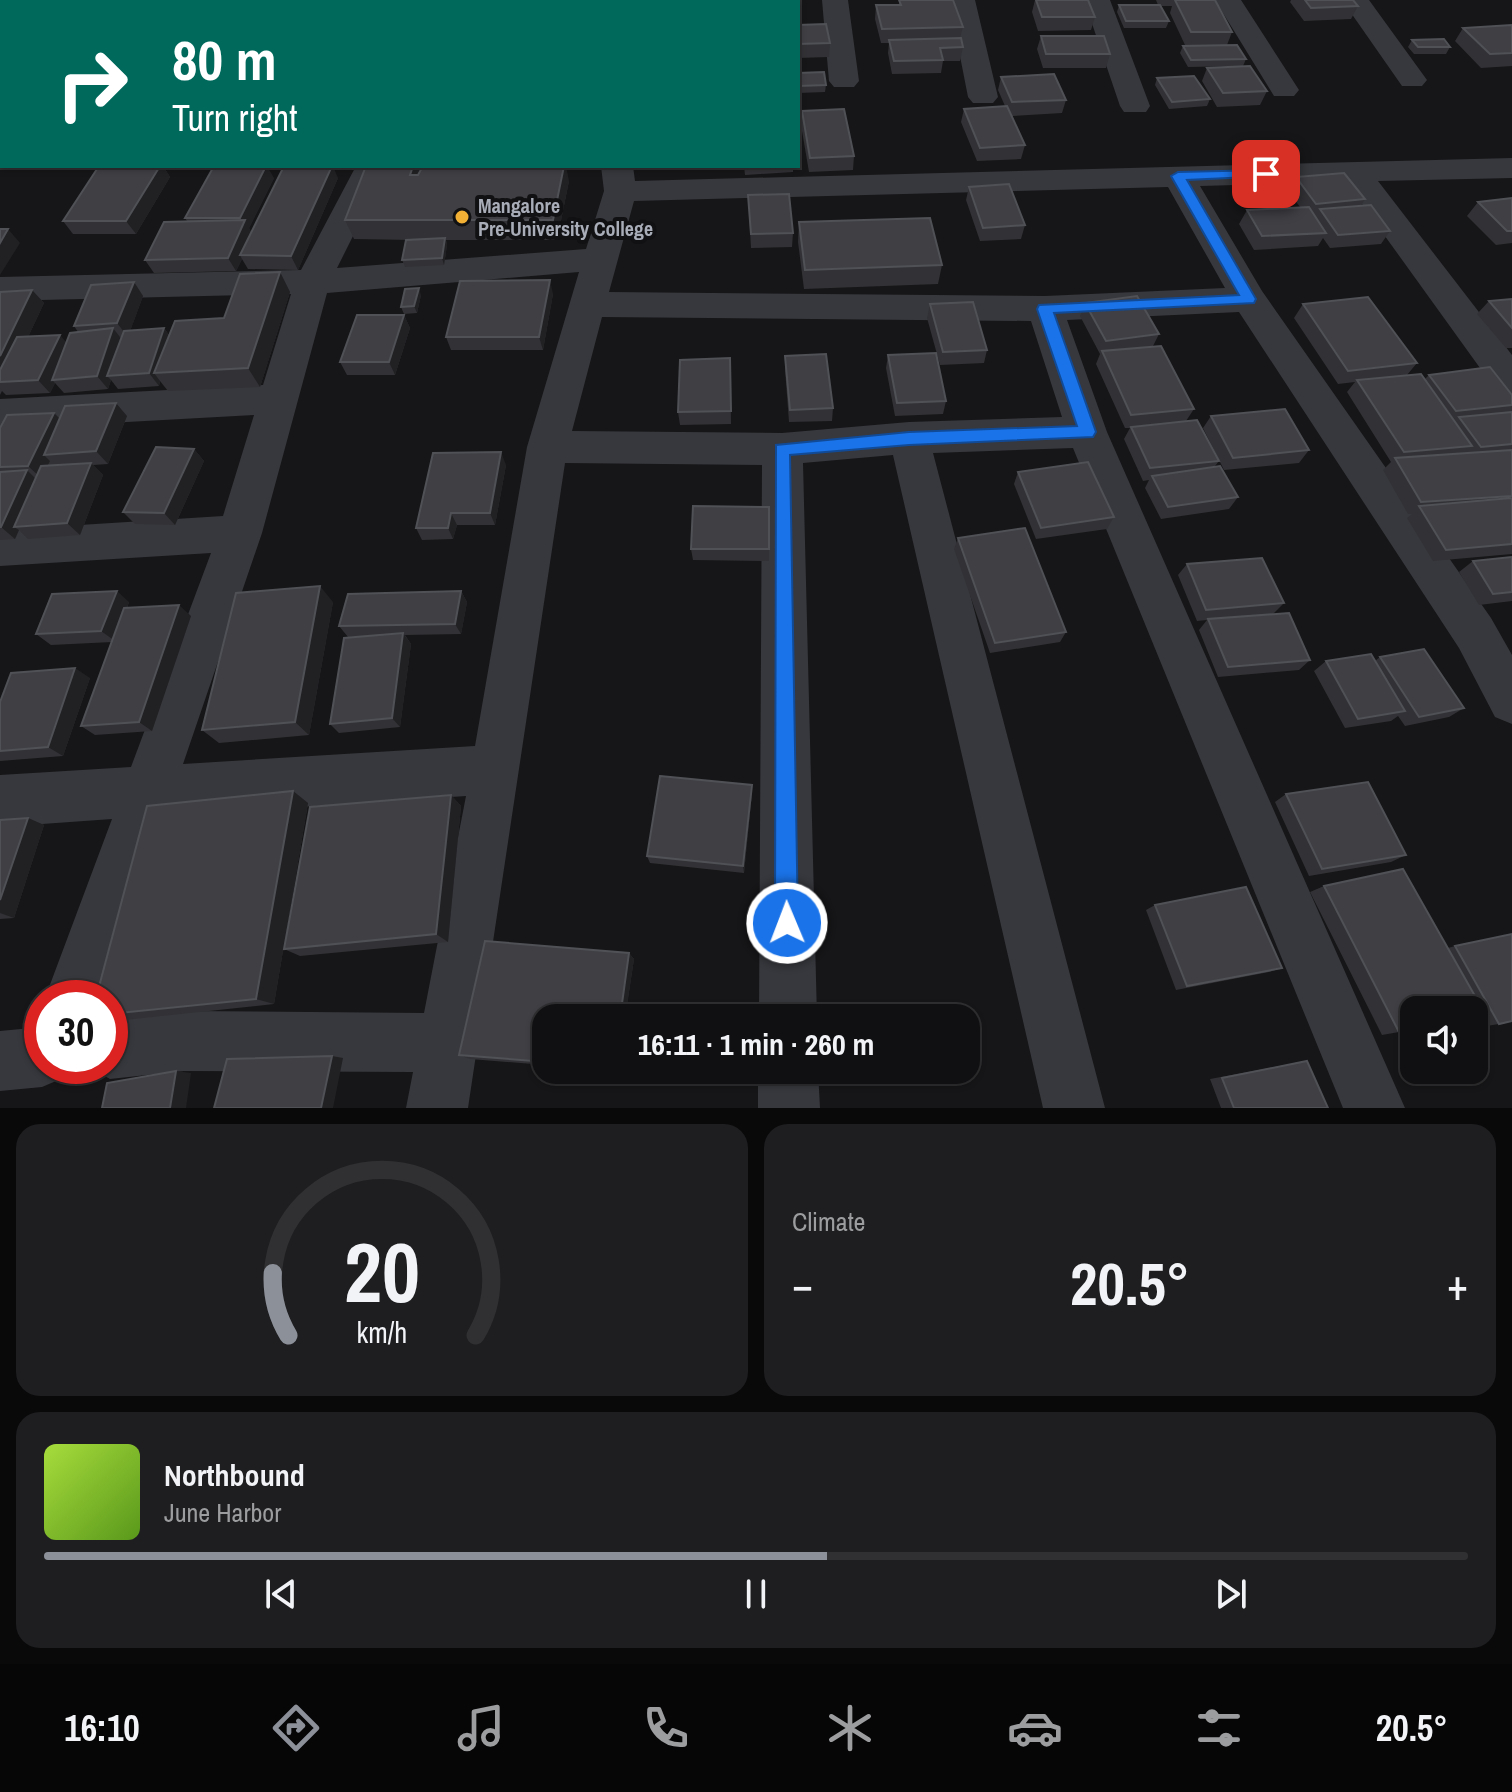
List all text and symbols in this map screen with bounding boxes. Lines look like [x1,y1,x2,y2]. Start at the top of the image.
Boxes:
text: 80 m [172,22,277,97]
icon: right [40,32,144,136]
text: Turn right [172,94,297,142]
pin [1232,140,1300,208]
icon: arrive [1244,152,1288,196]
place label: Mangalore Pre-University College [478,192,653,242]
marker: Mangalore Pre-University College [453,208,471,226]
position arrow [745,881,829,965]
speed limit sign: 30 [24,980,128,1084]
map controls [1400,996,1488,1084]
button: sound [1400,996,1488,1084]
text: 16:11 · 1 min · 260 m [638,1024,874,1064]
text: Climate [792,1204,865,1239]
text: 20 [344,1216,420,1328]
text: 20.5° [1070,1243,1190,1324]
text: − [792,1254,813,1314]
text: + [1447,1254,1468,1314]
text: km/h [357,1313,407,1352]
text: Northbound [164,1455,305,1495]
text: June Harbor [164,1495,281,1530]
icon: previous [259,1572,303,1616]
icon: pause [734,1572,778,1616]
icon: next [1209,1572,1253,1616]
icon: directions [268,1700,324,1756]
icon: music [453,1700,509,1756]
icon: phone [638,1700,694,1756]
icon: climate [822,1700,878,1756]
icon: car [1007,1700,1063,1756]
icon: filters [1191,1700,1247,1756]
text: 16:10 [64,1704,140,1752]
text: 20.5° [1376,1704,1448,1752]

